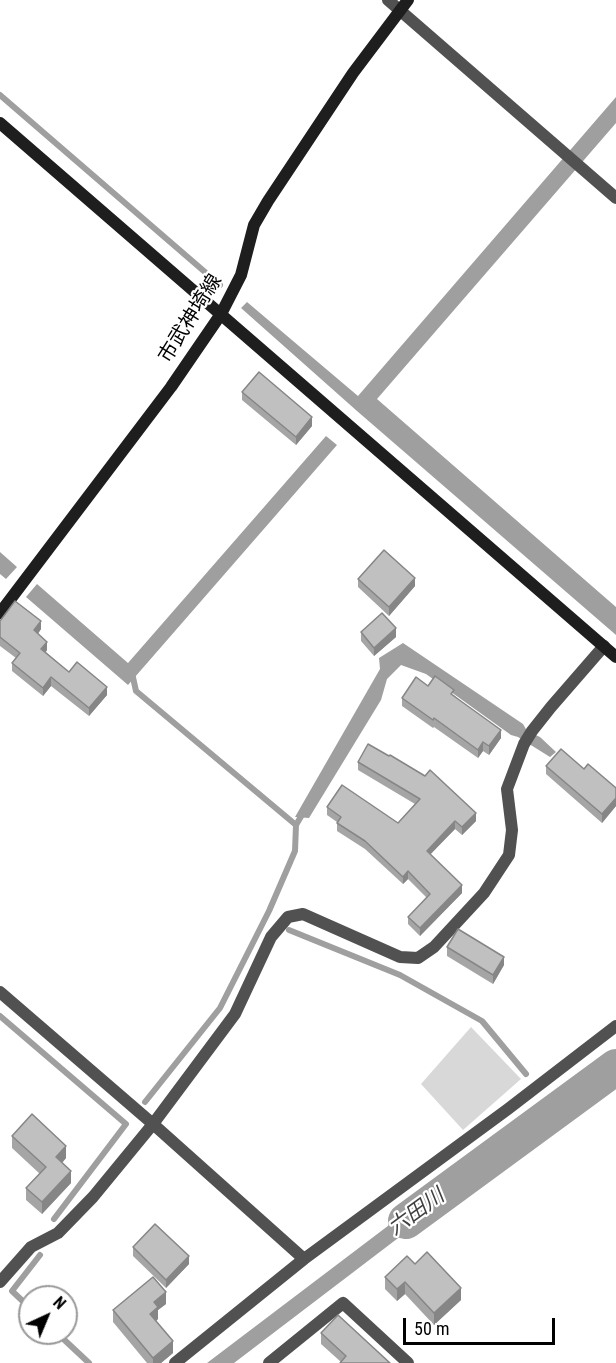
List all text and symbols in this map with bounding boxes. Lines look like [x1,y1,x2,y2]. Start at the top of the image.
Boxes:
street label: 市武神埼線 [154,270,228,368]
water label: 六田川 [384,1184,450,1242]
north arrow [18,1285,78,1345]
text: N [49,1293,70,1313]
scale bar [406,1306,558,1344]
text: 50 m [414,1318,449,1339]

